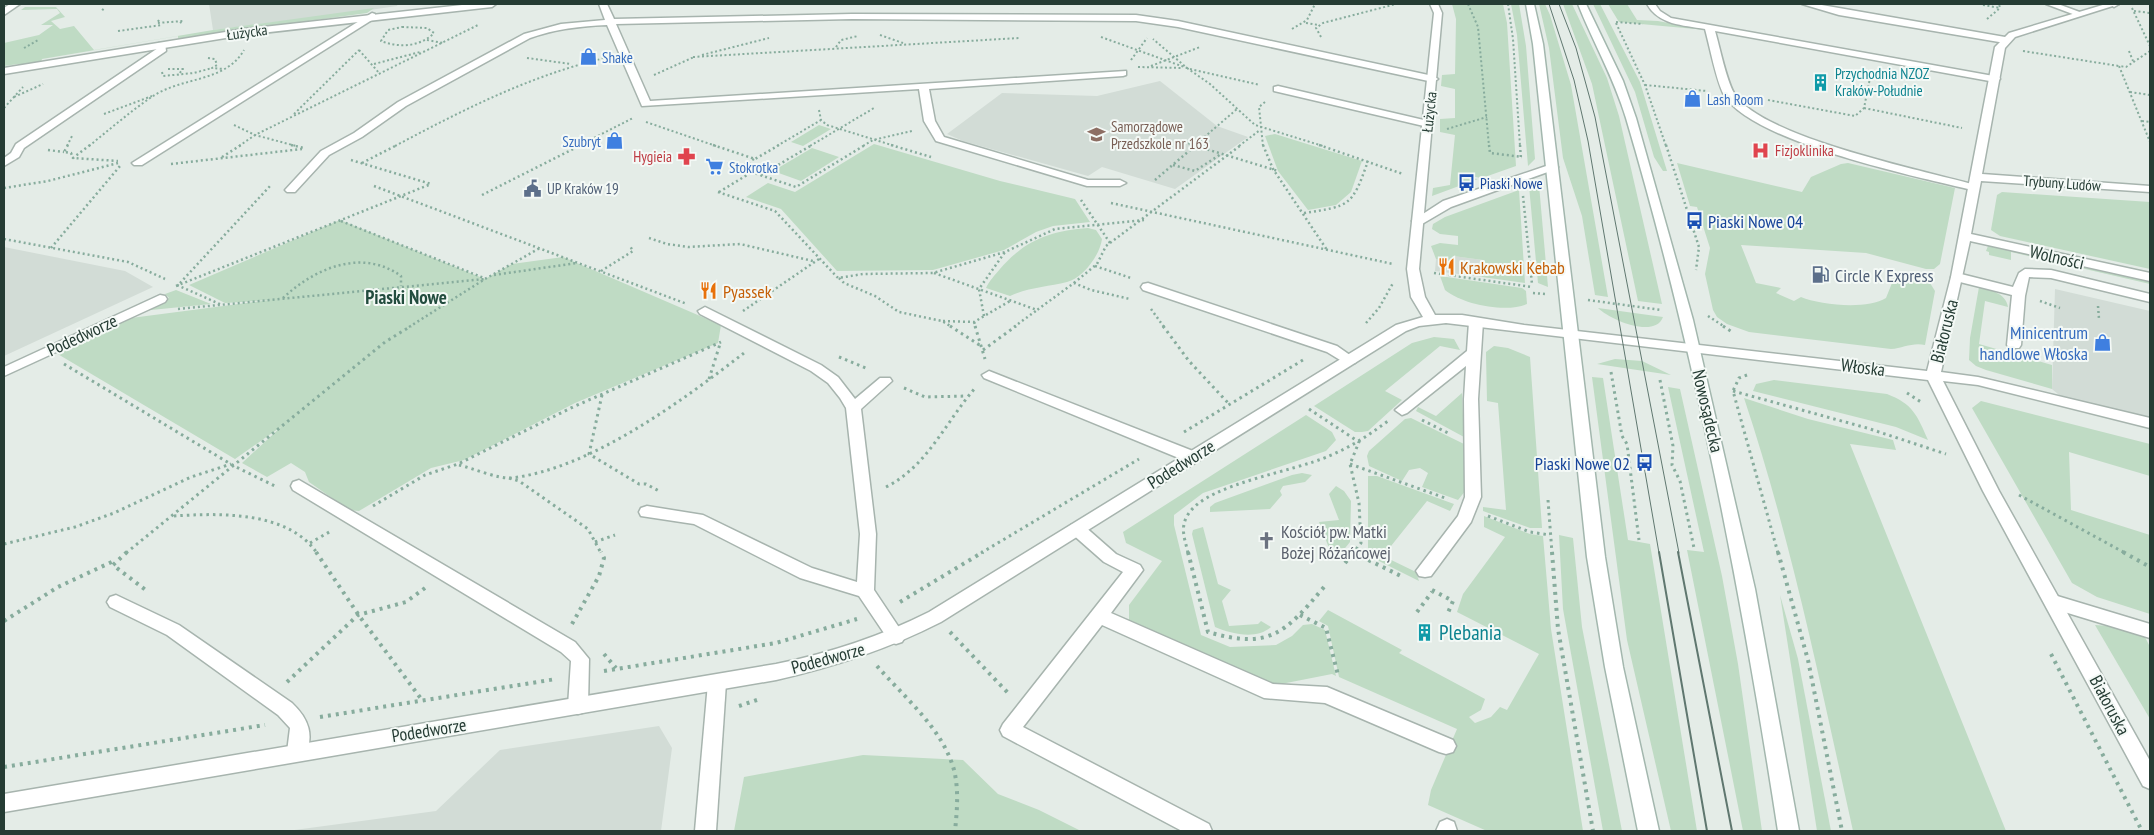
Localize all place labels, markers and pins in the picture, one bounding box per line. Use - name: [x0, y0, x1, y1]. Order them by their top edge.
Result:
- shop icon: Shake: [578, 47, 598, 67]
- place label: Shake: [602, 48, 633, 67]
- place label: Przychodnia NZOZ Kraków-Południe: [1835, 64, 1930, 100]
- building icon: Przychodnia NZOZ Kraków-Południe: [1811, 72, 1831, 92]
- shop icon: Lash Room: [1683, 89, 1703, 109]
- place label: Lash Room: [1707, 90, 1763, 109]
- place label: Samorządowe Przedszkole nr 163: [1111, 117, 1209, 153]
- school or university icon: Samorządowe Przedszkole nr 163: [1087, 125, 1107, 145]
- shop icon: Szubryt: [605, 131, 625, 151]
- place label: Szubryt: [562, 132, 601, 151]
- hospital icon: Fizjoklinika: [1751, 140, 1771, 160]
- place label: Fizjoklinika: [1775, 141, 1834, 160]
- pharmacy icon: Hygieia: [676, 146, 696, 166]
- place label: Hygieia: [633, 147, 672, 166]
- supermarket icon: Stokrotka: [705, 157, 725, 177]
- place label: Stokrotka: [729, 158, 778, 177]
- bus stop icon: Piaski Nowe: [1456, 173, 1476, 193]
- place label: Piaski Nowe: [1480, 174, 1543, 193]
- public building icon: UP Kraków 19: [523, 178, 543, 198]
- place label: UP Kraków 19: [547, 179, 619, 198]
- place label: Piaski Nowe 04: [1708, 210, 1803, 233]
- bus stop icon: Piaski Nowe 04: [1684, 211, 1704, 231]
- place label: Krakowski Kebab: [1460, 256, 1565, 279]
- restaurant icon: Krakowski Kebab: [1436, 257, 1456, 277]
- place label: Circle K Express: [1835, 264, 1934, 287]
- fuel station icon: Circle K Express: [1811, 265, 1831, 285]
- place label: Pyassek: [723, 280, 772, 303]
- restaurant icon: Pyassek: [699, 281, 719, 301]
- place label: Minicentrum handlowe Włoska: [1980, 321, 2088, 365]
- shop icon: Minicentrum handlowe Włoska: [2092, 332, 2112, 352]
- place label: Piaski Nowe 02: [1535, 452, 1630, 475]
- bus stop icon: Piaski Nowe 02: [1634, 453, 1654, 473]
- place label: Kościół pw. Matki Bożej Różańcowej: [1281, 520, 1391, 564]
- church icon: Kościół pw. Matki Bożej Różańcowej: [1257, 531, 1277, 551]
- place label: Plebania: [1439, 619, 1502, 646]
- building icon: Plebania: [1415, 622, 1435, 642]

